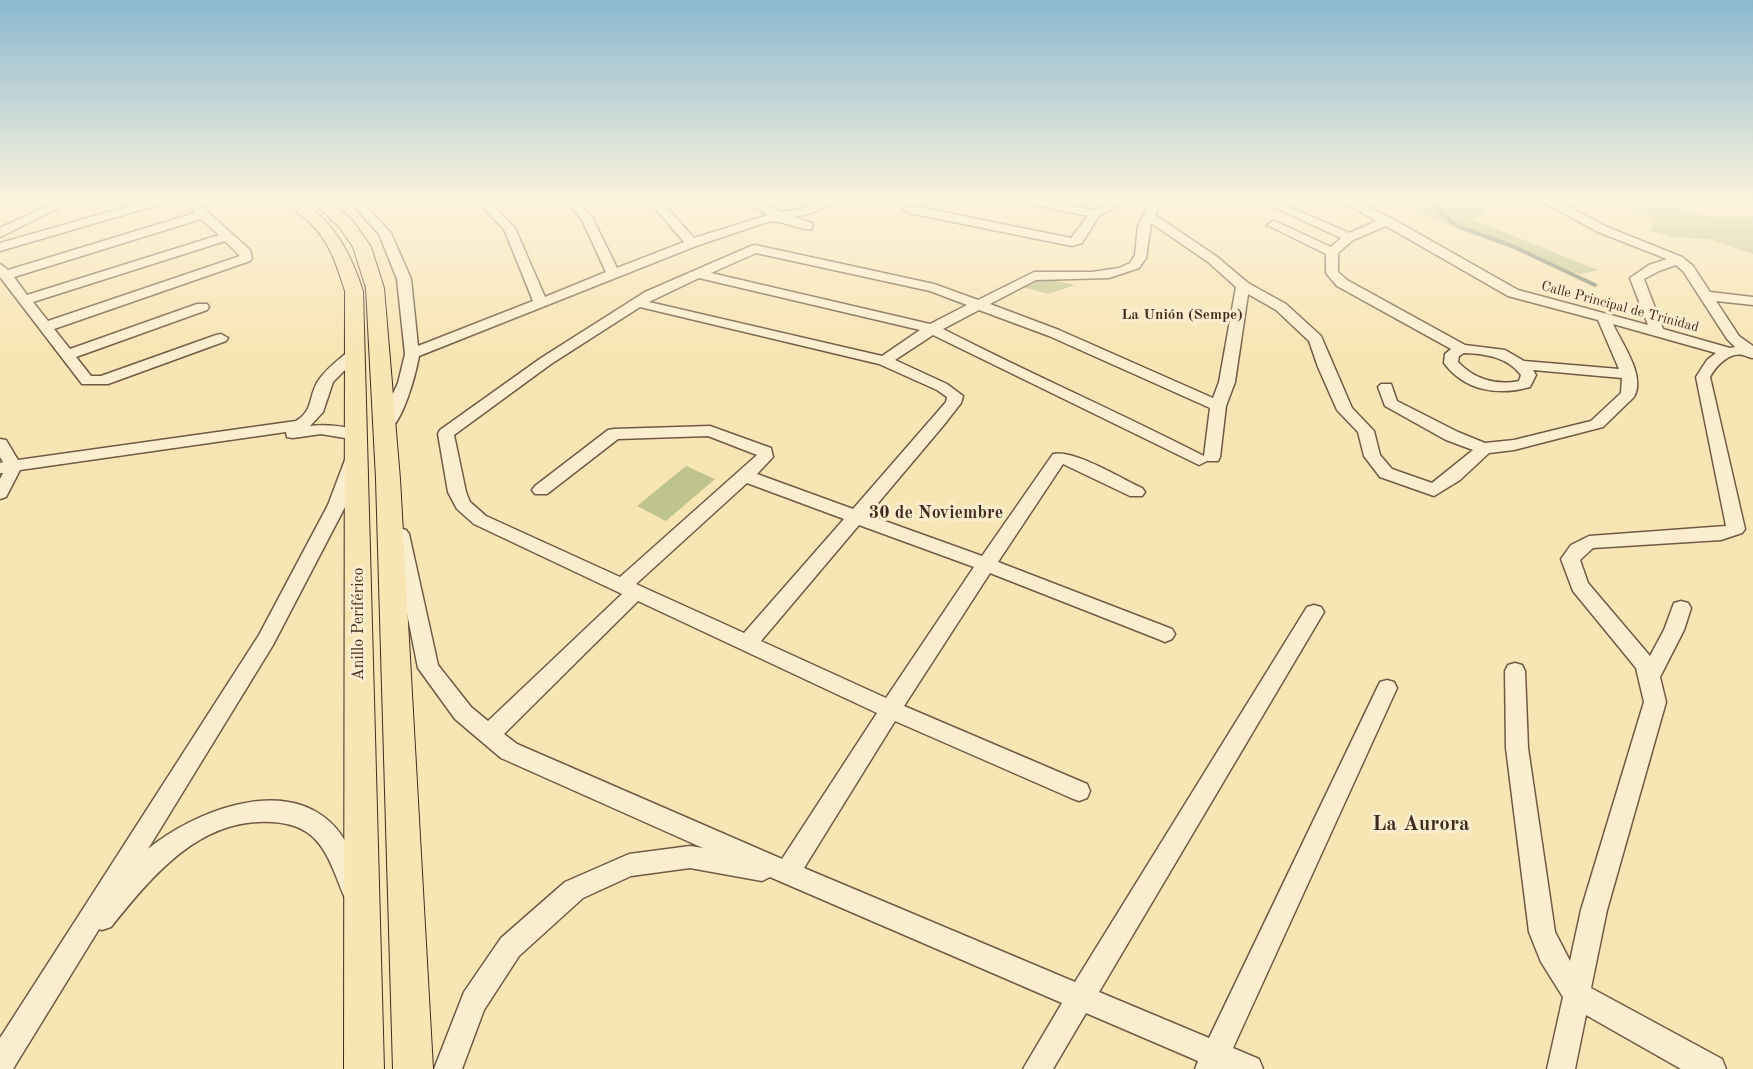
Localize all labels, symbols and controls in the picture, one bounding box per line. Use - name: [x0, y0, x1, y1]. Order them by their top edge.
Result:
- street label: Calle Principal de Trinidad: [1539, 278, 1701, 336]
- district label: La Unión (Sempe): [1121, 306, 1243, 324]
- district label: 30 de Noviembre: [869, 502, 1003, 524]
- street label: Anillo Periférico: [349, 568, 369, 680]
- district label: La Aurora: [1372, 811, 1470, 837]

